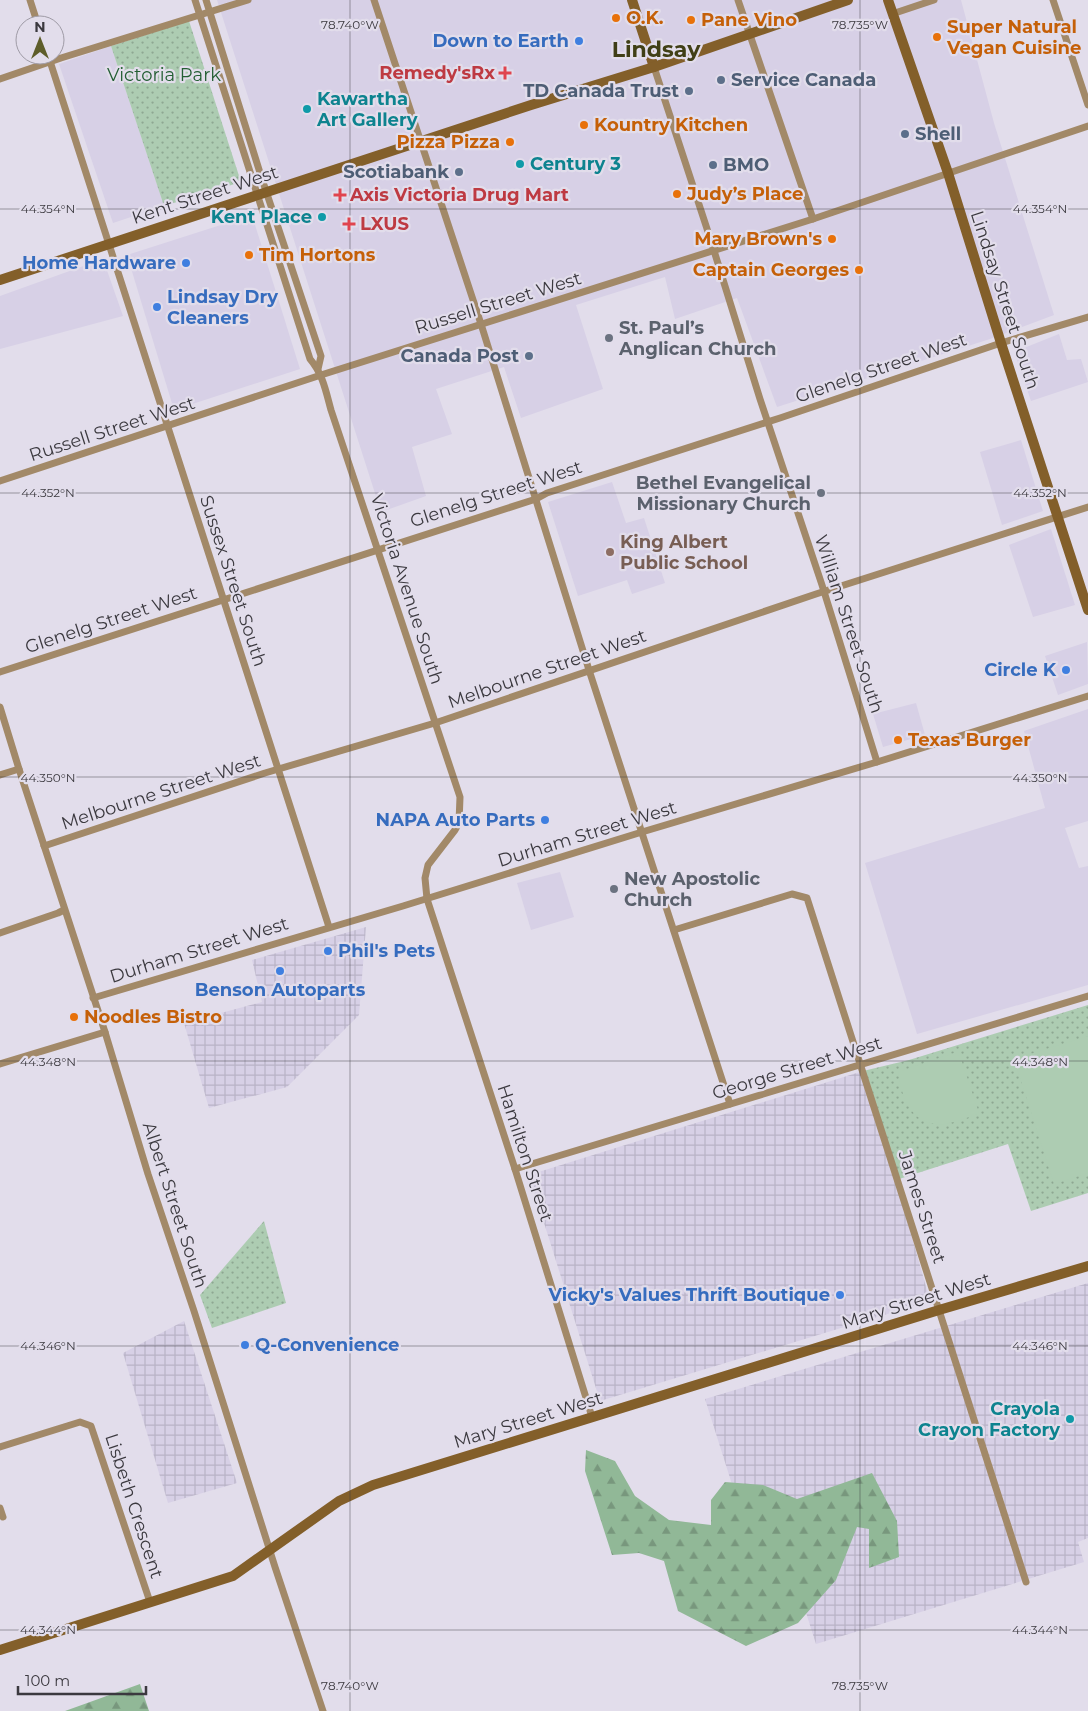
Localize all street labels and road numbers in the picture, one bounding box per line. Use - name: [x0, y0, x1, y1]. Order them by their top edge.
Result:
- street label: Kent Street West: [129, 161, 281, 229]
- street label: Lindsay Street South: [966, 208, 1044, 392]
- street label: Russell Street West: [412, 267, 584, 339]
- street label: Glenelg Street West: [792, 328, 970, 408]
- street label: Russell Street West: [26, 392, 198, 466]
- street label: Glenelg Street West: [407, 456, 585, 532]
- street label: Victoria Avenue South: [366, 491, 448, 687]
- street label: Sussex Street South: [195, 493, 271, 669]
- street label: William Street South: [810, 532, 888, 716]
- street label: Glenelg Street West: [22, 582, 200, 658]
- street label: Melbourne Street West: [445, 625, 649, 713]
- street label: Melbourne Street West: [58, 749, 264, 835]
- street label: Durham Street West: [495, 796, 679, 872]
- street label: Durham Street West: [107, 912, 291, 988]
- street label: George Street West: [710, 1032, 884, 1104]
- street label: Hamilton Street: [492, 1081, 558, 1225]
- street label: Albert Street South: [138, 1119, 212, 1291]
- street label: James Street: [893, 1147, 951, 1266]
- street label: Mary Street West: [839, 1268, 993, 1334]
- street label: Mary Street West: [451, 1387, 605, 1453]
- street label: Lisbeth Crescent: [100, 1431, 168, 1581]

